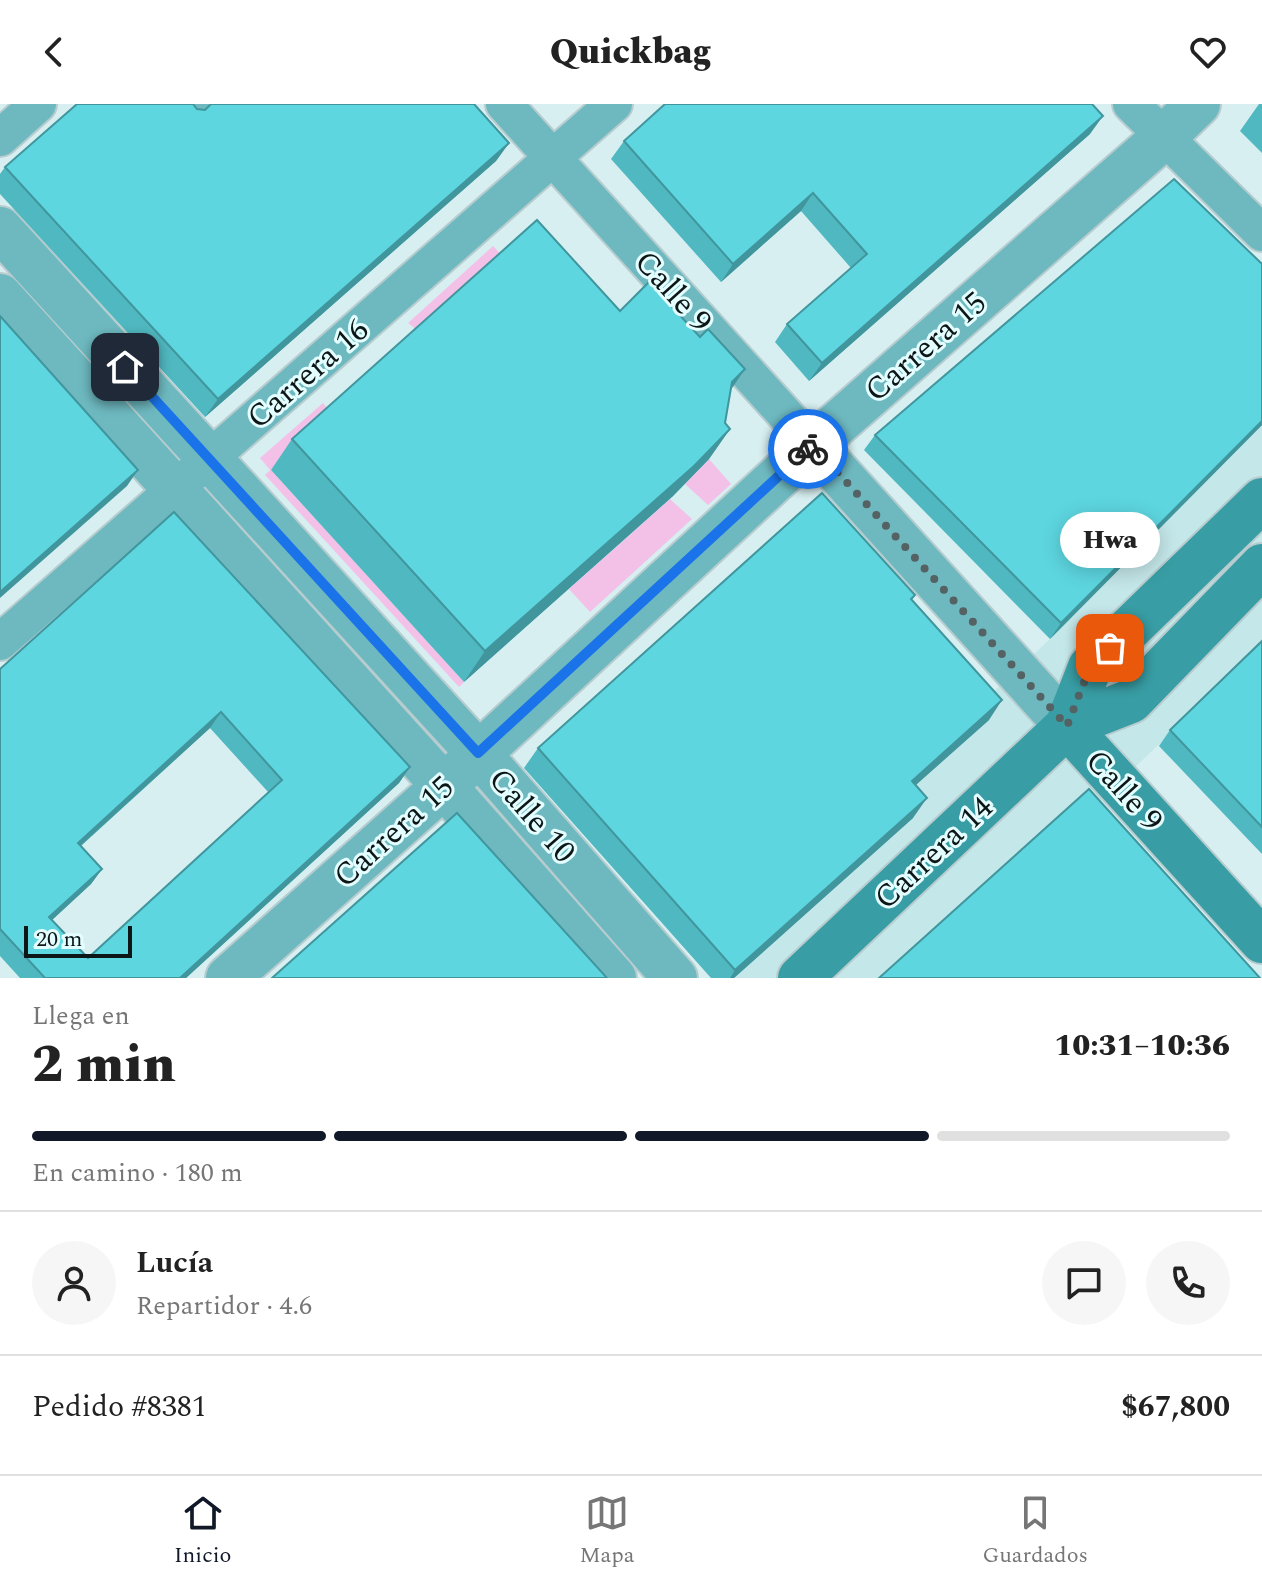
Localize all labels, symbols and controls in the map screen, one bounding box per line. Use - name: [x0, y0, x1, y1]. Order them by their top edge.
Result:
- text: Quickbag: [550, 25, 712, 80]
- icon: back: [32, 30, 76, 74]
- icon: heart: [1186, 30, 1230, 74]
- street label: Calle 9: [622, 240, 724, 344]
- street label: Carrera 15: [854, 280, 998, 414]
- street label: Carrera 16: [236, 307, 380, 441]
- pin: [91, 333, 159, 401]
- icon: home: [103, 345, 147, 389]
- courier: [768, 409, 848, 489]
- icon: bike: [786, 427, 830, 471]
- callout: Hwa: [1060, 512, 1160, 568]
- text: Hwa: [1083, 520, 1137, 560]
- pin: [1076, 614, 1144, 682]
- icon: bag: [1088, 626, 1132, 670]
- street label: Calle 9: [1073, 739, 1175, 843]
- street label: Calle 10: [476, 757, 587, 875]
- street label: Carrera 15: [322, 764, 466, 900]
- street label: Carrera 14: [863, 785, 1005, 922]
- scale bar: [24, 922, 132, 958]
- text: 20 m: [36, 923, 82, 956]
- text: Llega en: [32, 996, 130, 1036]
- text: 10:31–10:36: [1054, 1023, 1230, 1069]
- text: 2 min: [32, 1026, 176, 1105]
- text: En camino · 180 m: [32, 1153, 243, 1193]
- text: Lucía: [136, 1240, 213, 1286]
- button: person: [32, 1241, 116, 1325]
- button: chat: [1042, 1241, 1126, 1325]
- button: phone: [1146, 1241, 1230, 1325]
- text: Repartidor · 4.6: [136, 1286, 312, 1326]
- text: Pedido #8381: [32, 1384, 207, 1430]
- text: $67,800: [1121, 1384, 1230, 1430]
- tab: Inicio: [174, 1491, 231, 1572]
- tab: Mapa: [579, 1491, 635, 1572]
- tab: Guardados: [983, 1491, 1088, 1572]

